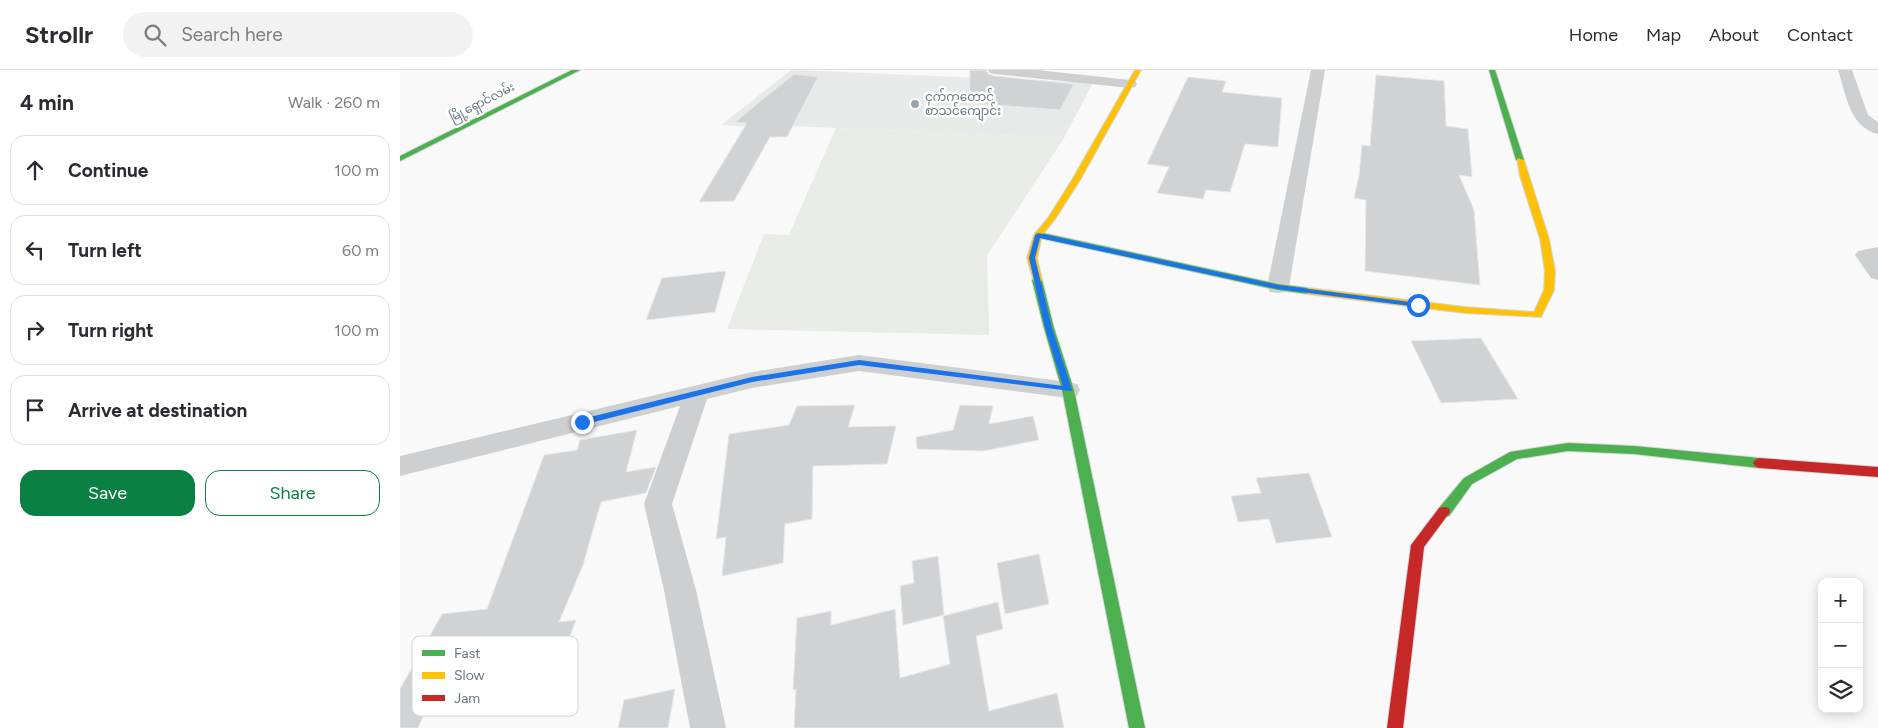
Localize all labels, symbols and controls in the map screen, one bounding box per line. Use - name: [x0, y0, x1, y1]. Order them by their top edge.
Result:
- search box: [123, 12, 473, 57]
- text: Strollr: [25, 20, 93, 49]
- icon: search: [141, 21, 169, 49]
- text: Search here: [181, 23, 283, 46]
- text: Home: [1569, 24, 1618, 46]
- text: Map: [1646, 24, 1681, 46]
- text: About: [1709, 24, 1759, 46]
- text: Contact: [1787, 24, 1853, 46]
- street label: မြို့ရှောင်လမ်း: [446, 78, 518, 127]
- place label: ငှက်ကတောင် စာသင်ကျောင်း: [925, 88, 1001, 121]
- text: 4 min: [20, 90, 74, 115]
- text: Walk · 260 m: [288, 93, 380, 112]
- marker: ငှက်ကတောင် စာသင်ကျောင်း: [909, 98, 921, 110]
- icon: ahead: [21, 156, 49, 184]
- text: Continue: [68, 159, 148, 182]
- text: 100 m: [334, 161, 379, 180]
- icon: left: [21, 236, 49, 264]
- text: Turn left: [68, 239, 142, 262]
- text: 60 m: [342, 241, 379, 260]
- route start: [1407, 294, 1430, 317]
- icon: right: [21, 316, 49, 344]
- text: Turn right: [68, 319, 154, 342]
- text: 100 m: [334, 321, 379, 340]
- icon: arrive: [21, 396, 49, 424]
- text: Arrive at destination: [68, 399, 247, 422]
- route end: [571, 411, 594, 434]
- button: Save: [20, 470, 195, 516]
- button: Share: [205, 470, 380, 516]
- map controls: [1818, 578, 1863, 713]
- button: +: [1818, 578, 1863, 623]
- button: −: [1818, 623, 1863, 668]
- legend: [412, 636, 578, 716]
- text: Fast: [454, 645, 480, 662]
- text: Slow: [454, 667, 485, 684]
- button: layers: [1818, 668, 1863, 713]
- text: Jam: [454, 690, 480, 707]

